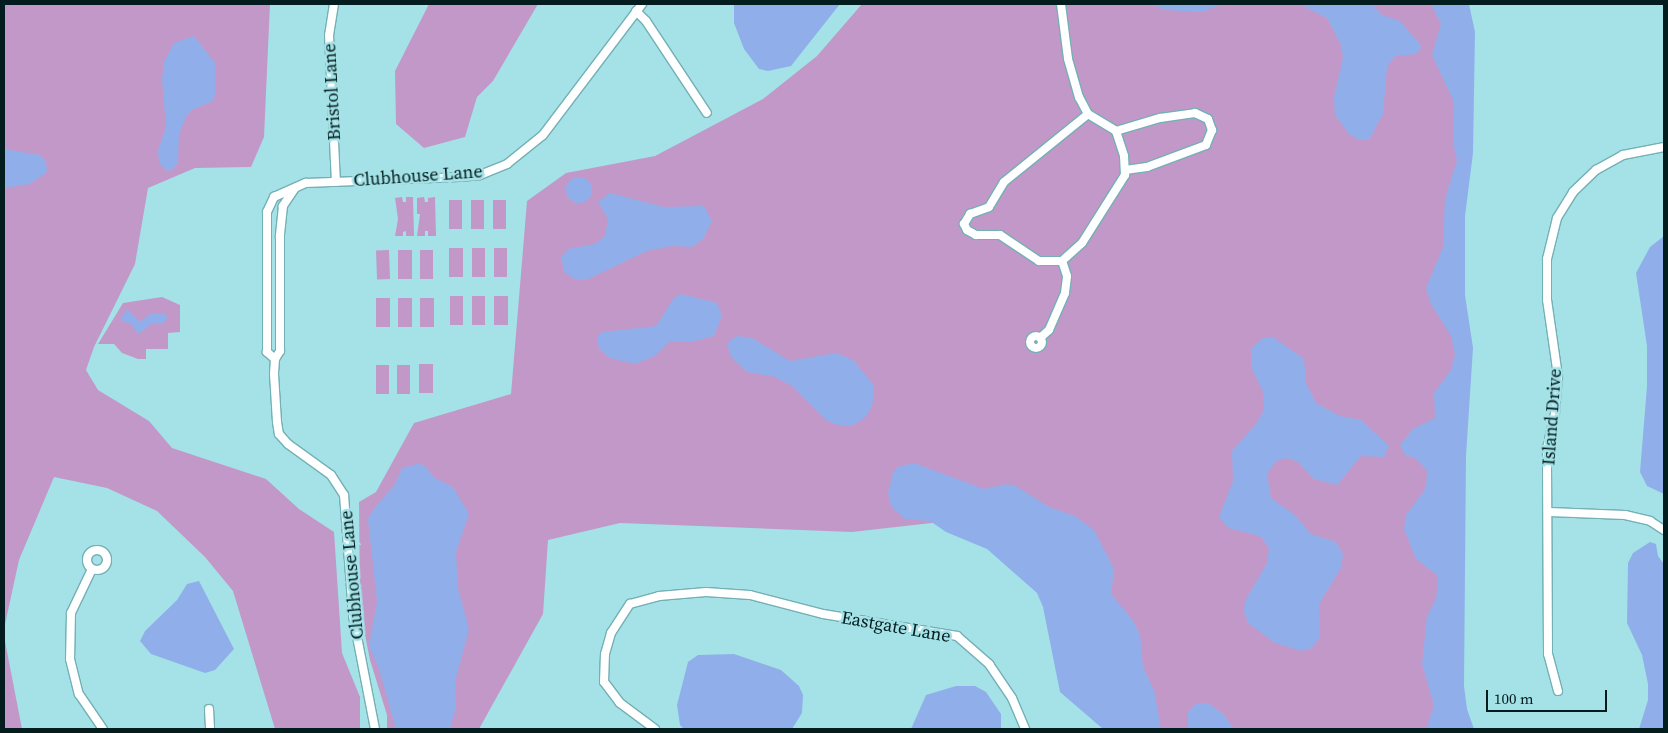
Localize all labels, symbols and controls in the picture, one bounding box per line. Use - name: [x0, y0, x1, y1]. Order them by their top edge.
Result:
- street label: Bristol Lane: [319, 43, 345, 141]
- street label: Clubhouse Lane: [353, 161, 483, 191]
- street label: Island Drive: [1538, 368, 1566, 466]
- street label: Clubhouse Lane: [336, 510, 368, 640]
- street label: Eastgate Lane: [840, 607, 952, 647]
- scale bar: [1488, 680, 1609, 712]
- text: 100 m: [1494, 688, 1534, 709]

